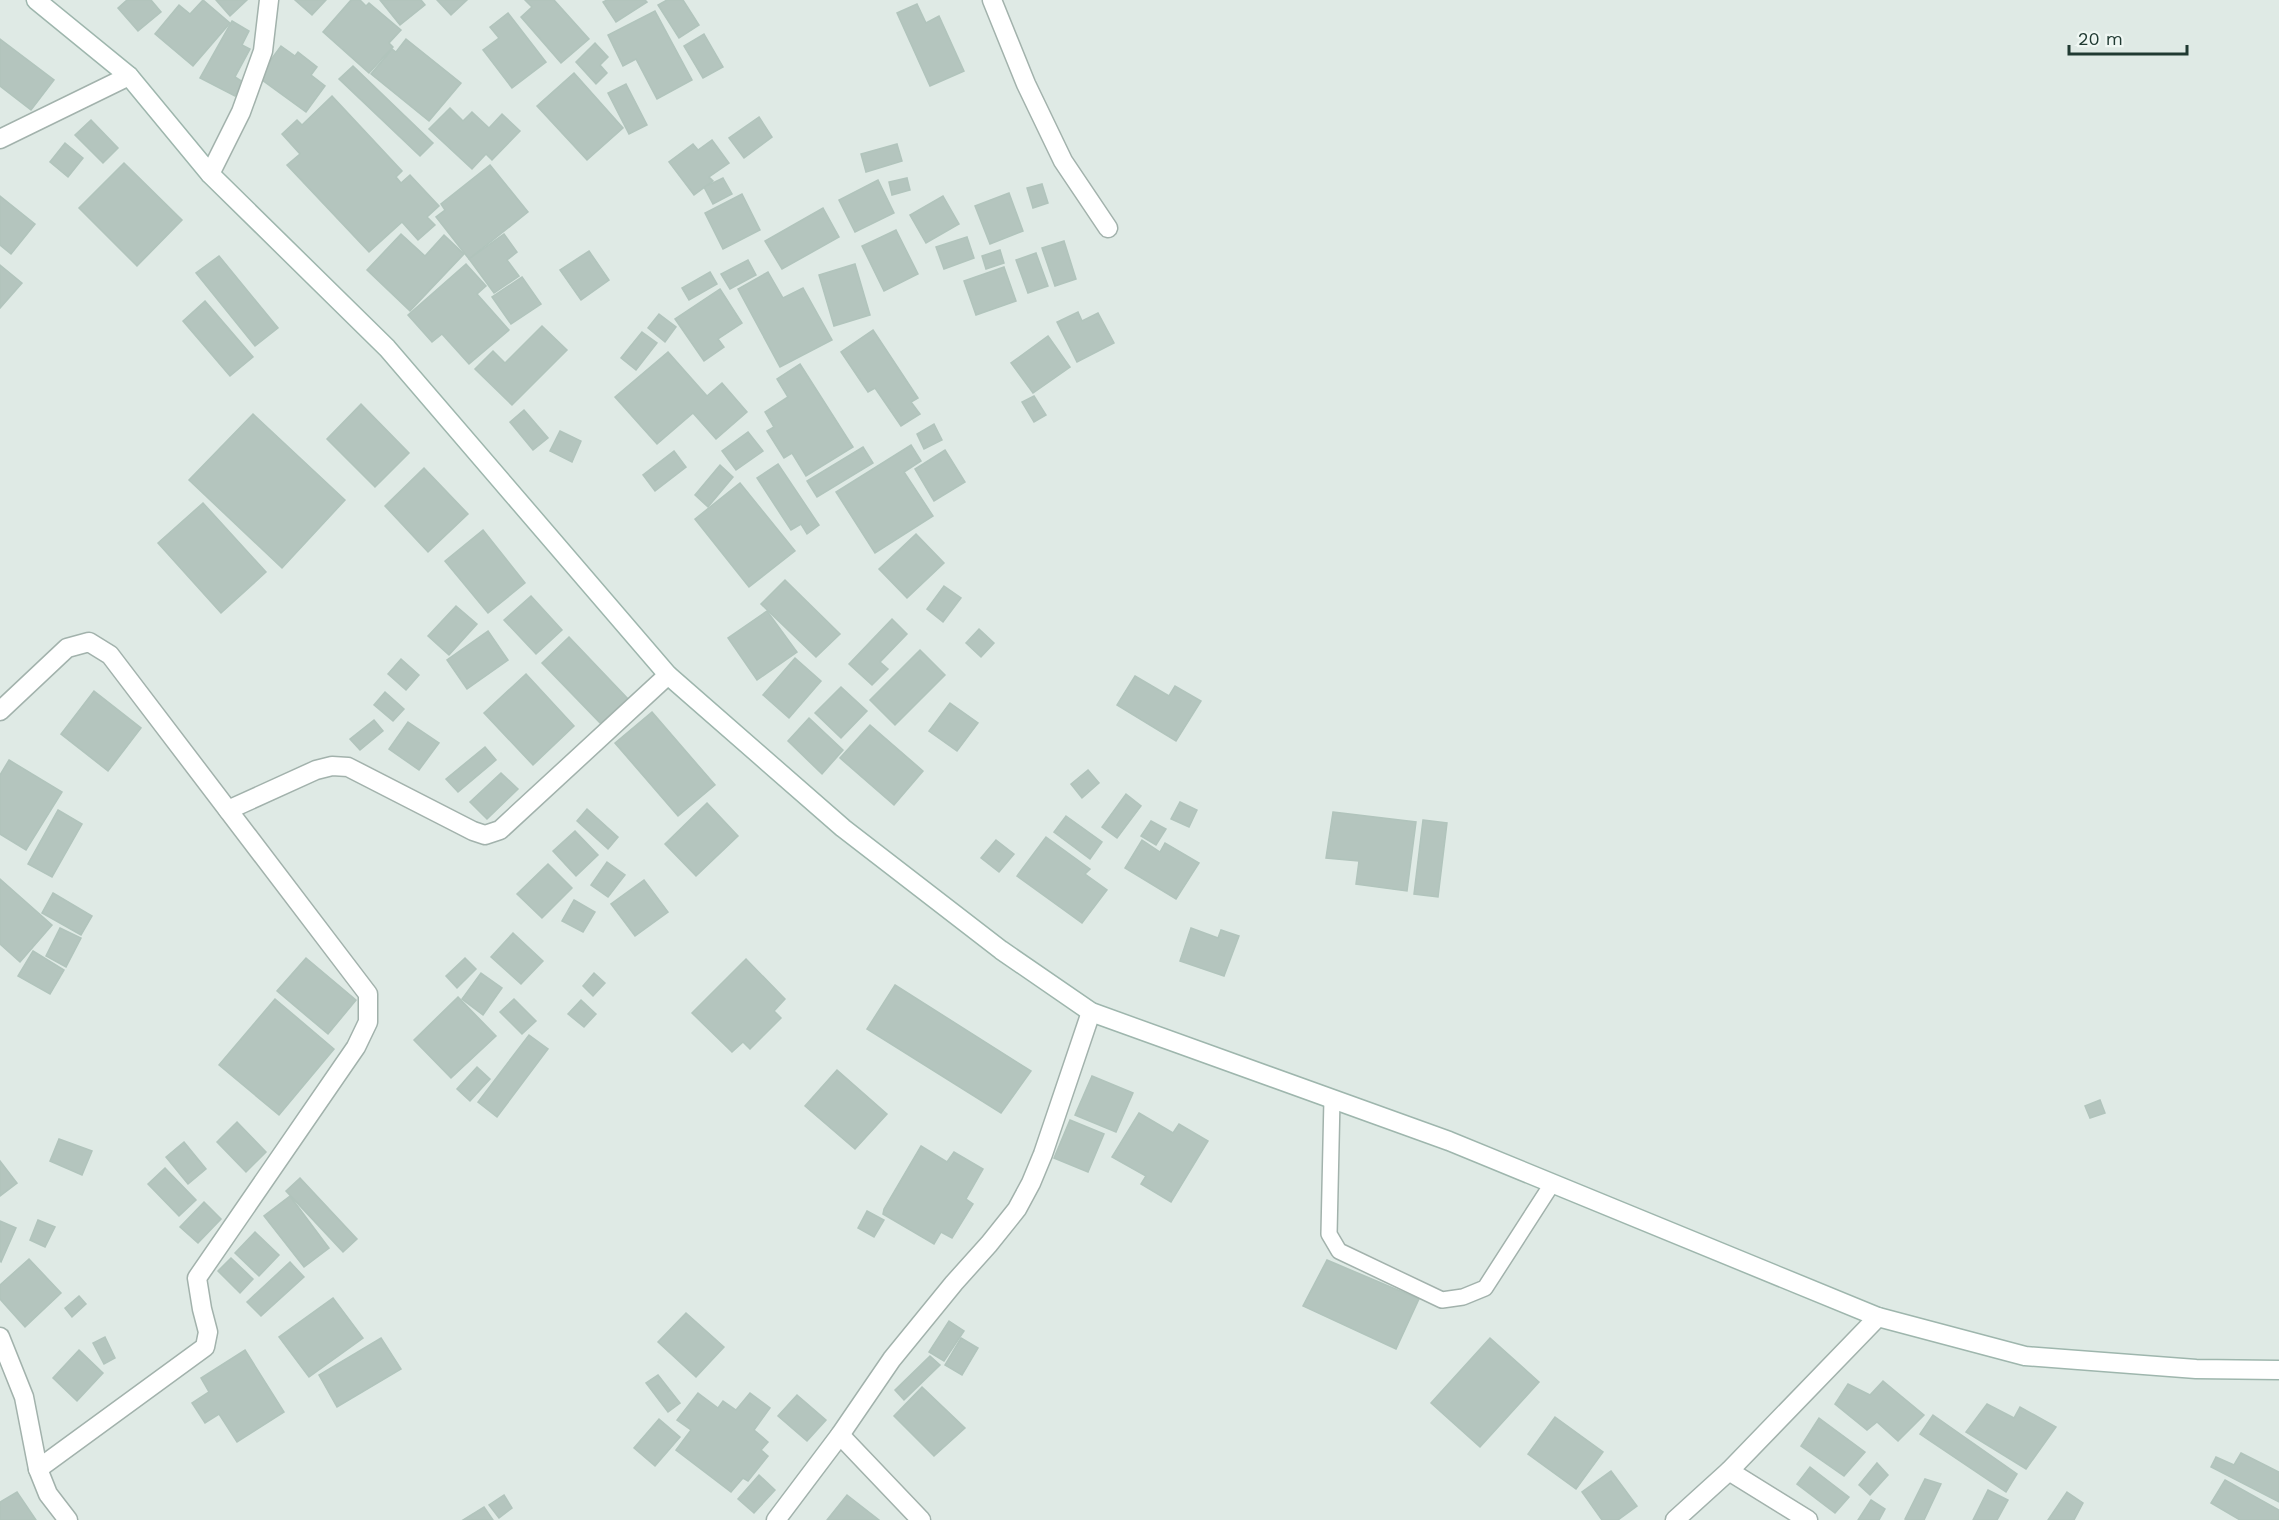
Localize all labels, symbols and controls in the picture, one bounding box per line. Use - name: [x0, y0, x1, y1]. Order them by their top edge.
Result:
- scale bar: [2069, 18, 2188, 56]
- text: 20 m: [2078, 28, 2123, 49]

